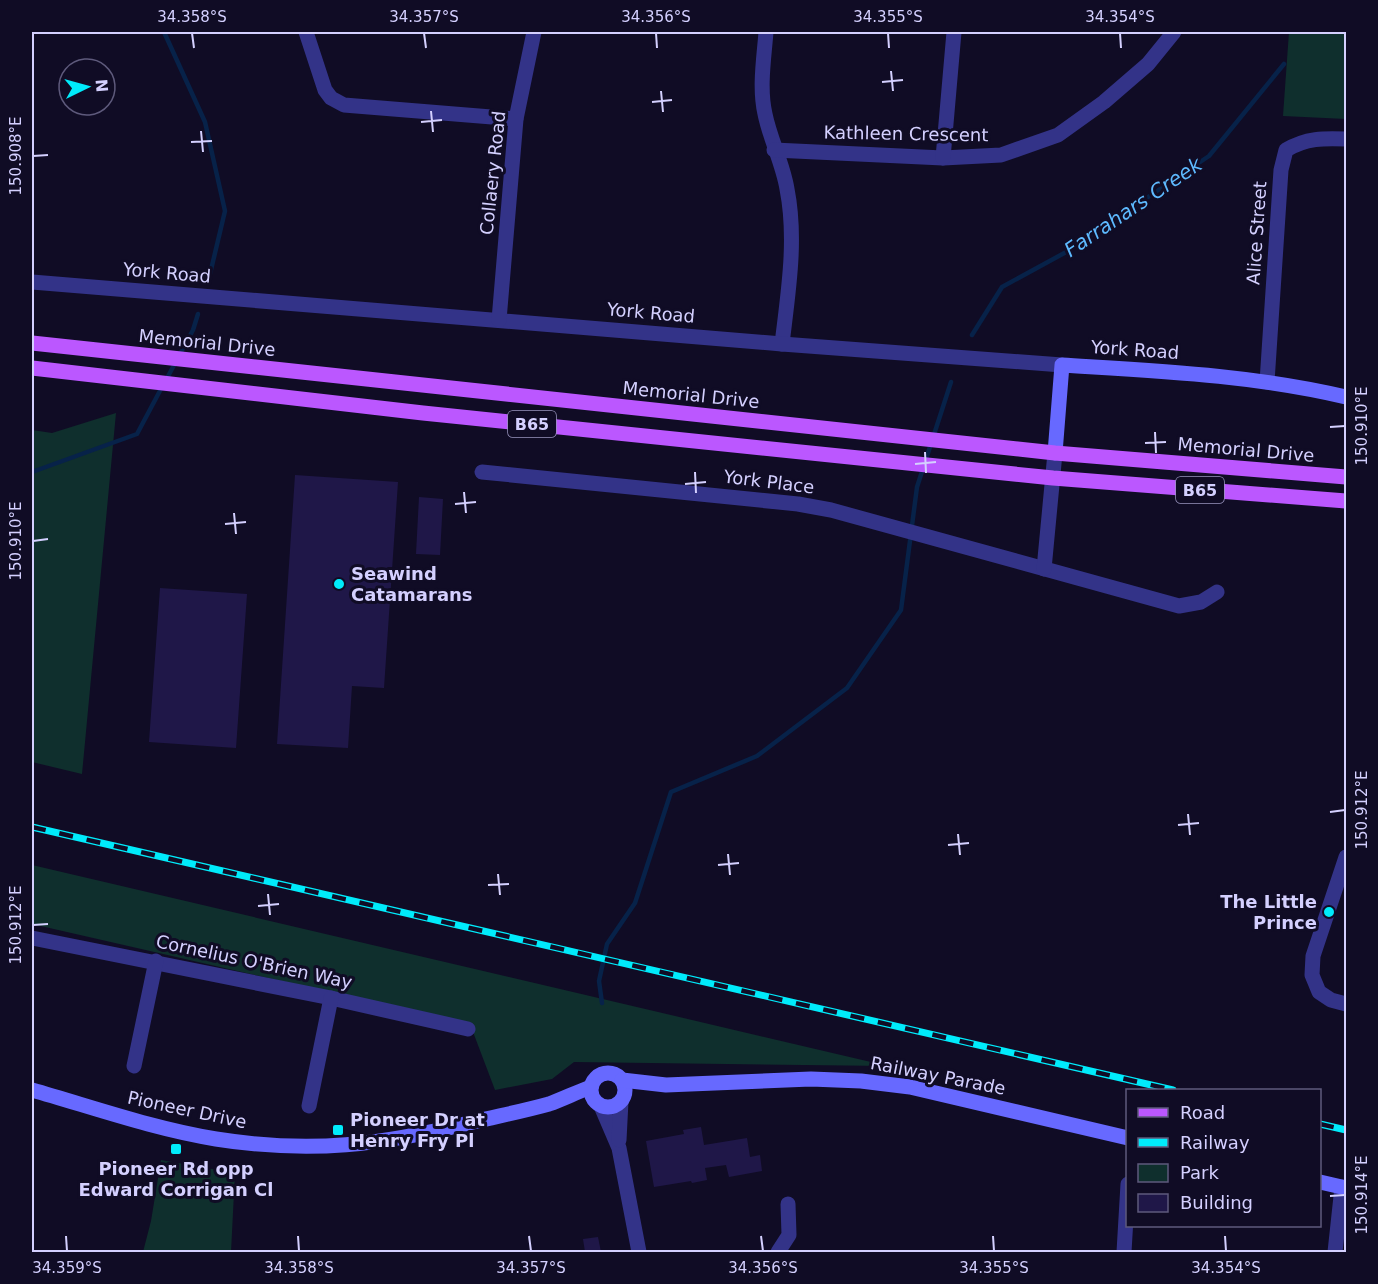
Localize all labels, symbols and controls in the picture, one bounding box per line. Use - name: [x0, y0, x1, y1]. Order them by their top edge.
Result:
- text: 34.358°S: [157, 8, 227, 26]
- text: 34.357°S: [389, 8, 459, 26]
- text: 34.356°S: [621, 8, 691, 26]
- text: 34.355°S: [853, 8, 923, 26]
- text: 34.354°S: [1085, 8, 1155, 26]
- north arrow: [57, 57, 117, 117]
- text: N: [91, 78, 111, 93]
- street label: Collaery Road: [476, 110, 509, 236]
- text: 150.908°E: [7, 116, 25, 196]
- street label: Kathleen Crescent: [823, 122, 989, 145]
- water label: Farrahars Creek: [1060, 151, 1208, 262]
- street label: Alice Street: [1242, 181, 1271, 285]
- street label: York Road: [121, 258, 212, 287]
- street label: York Road: [605, 298, 696, 327]
- street label: Memorial Drive: [138, 325, 276, 360]
- street label: York Road: [1089, 336, 1180, 363]
- street label: Memorial Drive: [622, 377, 760, 412]
- text: 150.910°E: [1353, 386, 1371, 466]
- road number: B65: [508, 411, 556, 437]
- street label: Memorial Drive: [1177, 433, 1315, 466]
- street label: York Place: [722, 465, 816, 497]
- road number: B65: [1176, 477, 1224, 503]
- text: 150.910°E: [7, 501, 25, 581]
- place label: Seawind Catamarans: [351, 563, 473, 605]
- marker: Seawind Catamarans: [332, 577, 346, 591]
- text: 150.912°E: [1353, 770, 1371, 850]
- text: 150.912°E: [7, 885, 25, 965]
- place label: The Little Prince: [1220, 891, 1317, 933]
- marker: The Little Prince: [1322, 905, 1336, 919]
- street label: Cornelius O'Brien Way: [154, 930, 354, 993]
- street label: Railway Parade: [869, 1052, 1007, 1099]
- street label: Pioneer Drive: [126, 1087, 249, 1132]
- legend: [1126, 1089, 1321, 1227]
- text: Road: [1180, 1102, 1225, 1123]
- place label: Pioneer Dr at Henry Fry Pl: [350, 1109, 485, 1151]
- marker: Pioneer Dr at Henry Fry Pl: [331, 1123, 345, 1137]
- text: Railway: [1180, 1132, 1250, 1153]
- marker: Pioneer Rd opp Edward Corrigan Cl: [169, 1142, 183, 1156]
- text: 150.914°E: [1353, 1155, 1371, 1235]
- place label: Pioneer Rd opp Edward Corrigan Cl: [79, 1158, 273, 1200]
- text: Park: [1180, 1162, 1219, 1183]
- text: Building: [1180, 1192, 1253, 1213]
- text: 34.359°S: [32, 1259, 102, 1277]
- text: 34.358°S: [264, 1259, 334, 1277]
- text: 34.357°S: [496, 1259, 566, 1277]
- text: 34.356°S: [728, 1259, 798, 1277]
- text: 34.355°S: [959, 1259, 1029, 1277]
- text: 34.354°S: [1191, 1259, 1261, 1277]

